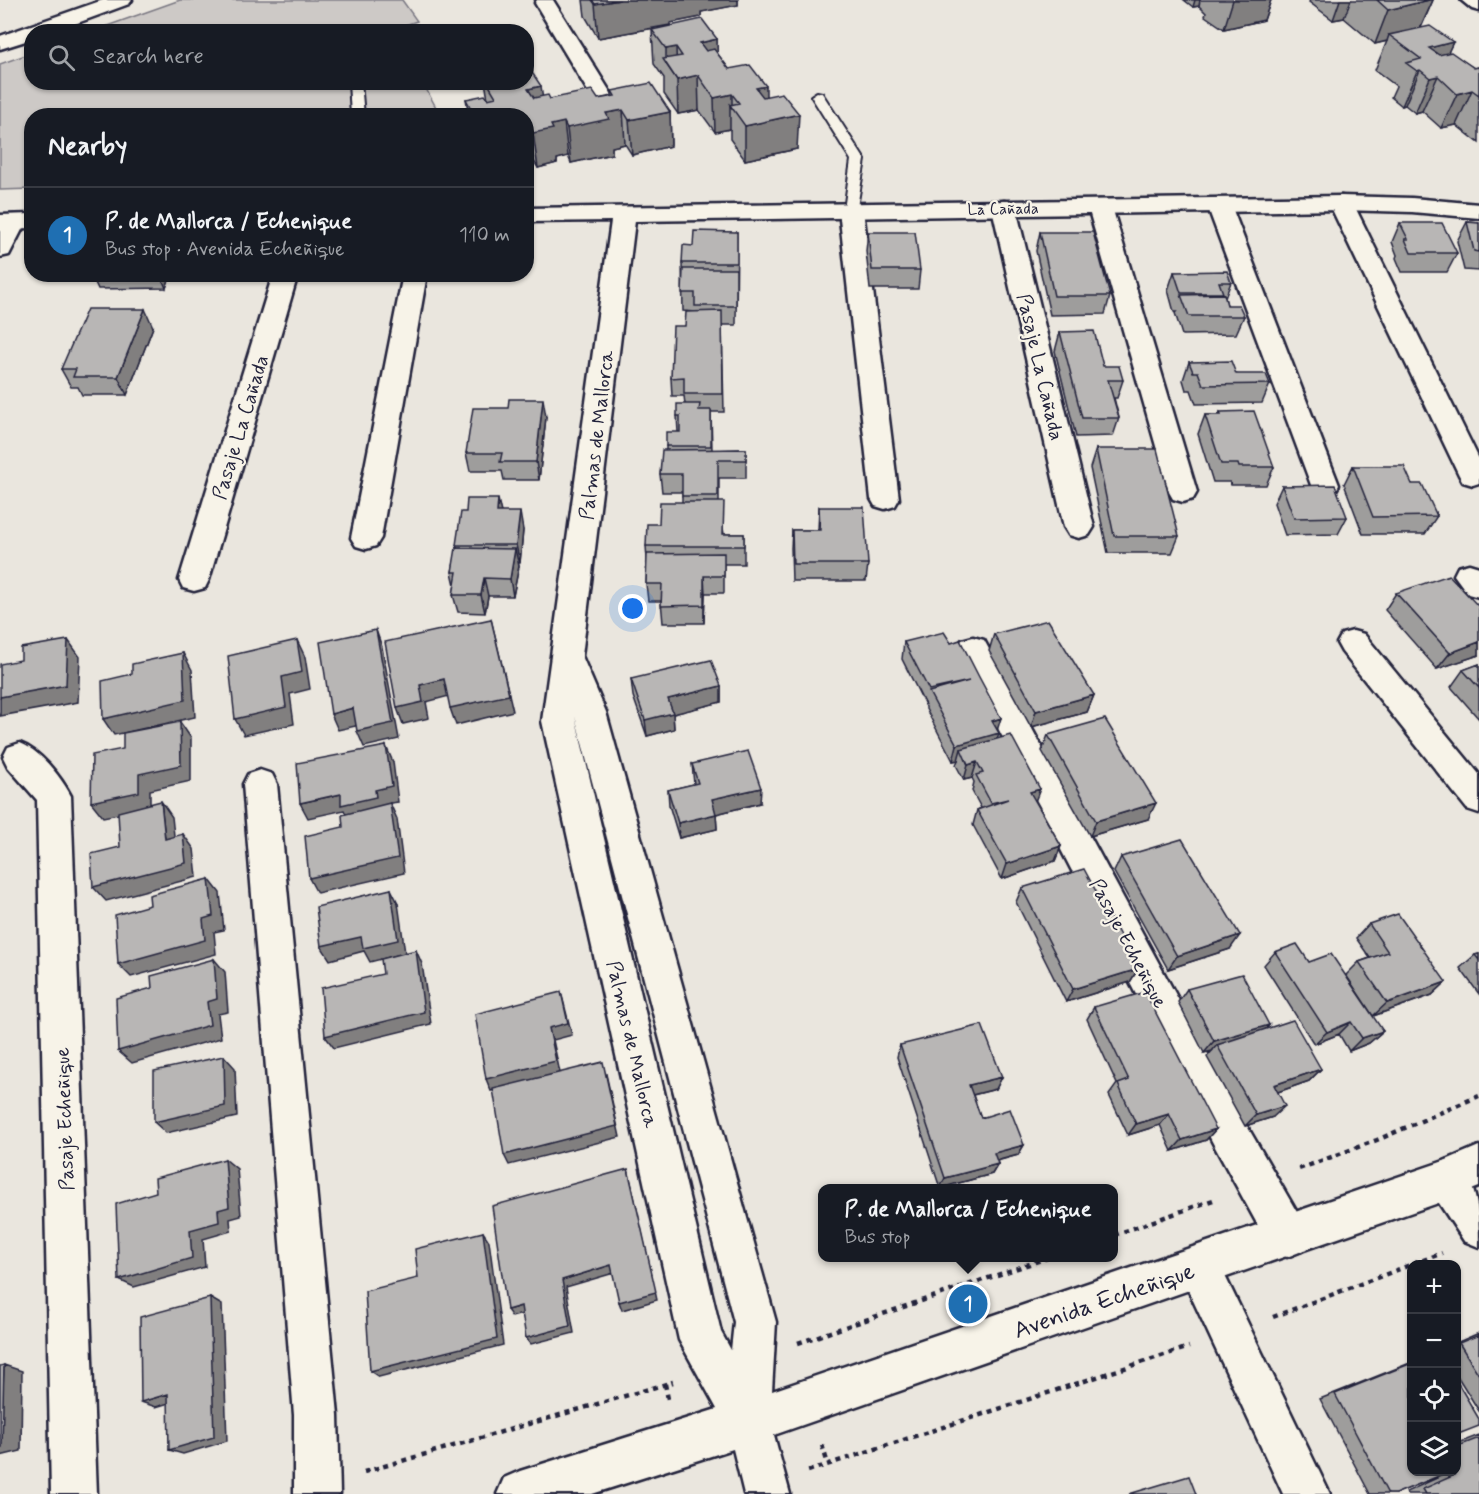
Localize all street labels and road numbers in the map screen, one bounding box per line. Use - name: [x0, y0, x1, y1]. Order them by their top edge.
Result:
- street label: La Cañada: [967, 198, 1039, 221]
- street label: Pasaje La Cañada: [1010, 291, 1070, 443]
- street label: Palmas de Mallorca: [574, 348, 621, 521]
- street label: Pasaje La Cañada: [207, 352, 276, 503]
- street label: Pasaje Echeñique: [1082, 874, 1173, 1013]
- street label: Palmas de Mallorca: [599, 958, 664, 1131]
- street label: Pasaje Echeñique: [50, 1047, 81, 1191]
- street label: Avenida Echeñique: [1010, 1256, 1199, 1347]

